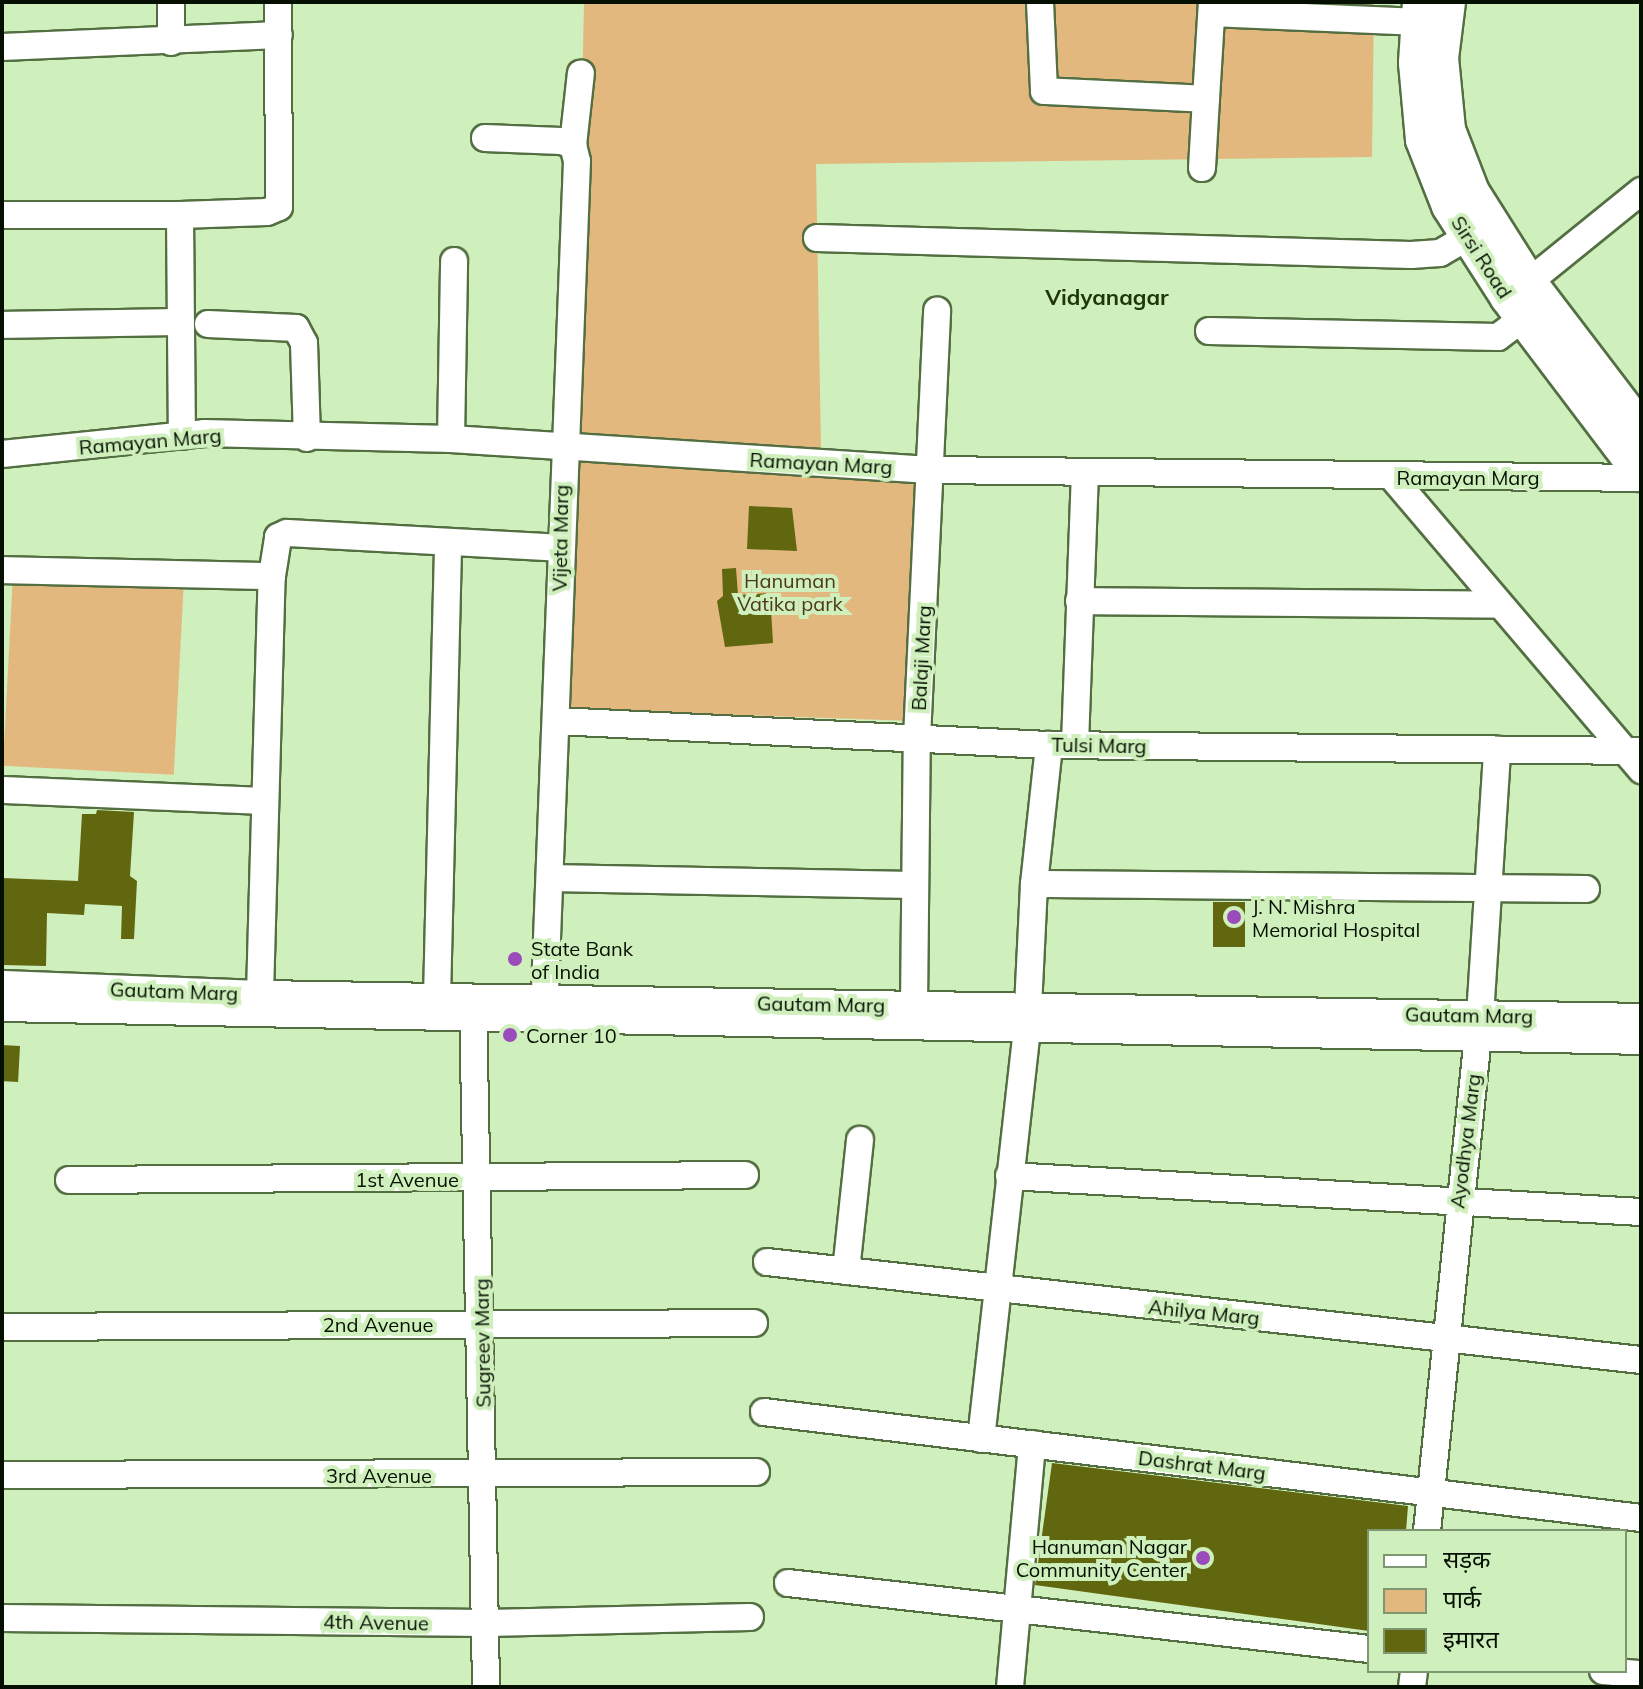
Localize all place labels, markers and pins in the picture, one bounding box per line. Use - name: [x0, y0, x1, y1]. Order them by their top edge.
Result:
- place label: J. N. Mishra Memorial Hospital: [1252, 894, 1420, 941]
- marker: J. N. Mishra Memorial Hospital: [1223, 906, 1245, 928]
- place label: State Bank of India: [531, 936, 633, 983]
- marker: State Bank of India: [506, 950, 524, 968]
- place label: Corner 10: [526, 1023, 617, 1047]
- marker: Corner 10: [501, 1026, 519, 1044]
- place label: Hanuman Nagar Community Center: [1016, 1534, 1187, 1581]
- marker: Hanuman Nagar Community Center: [1194, 1549, 1212, 1567]

